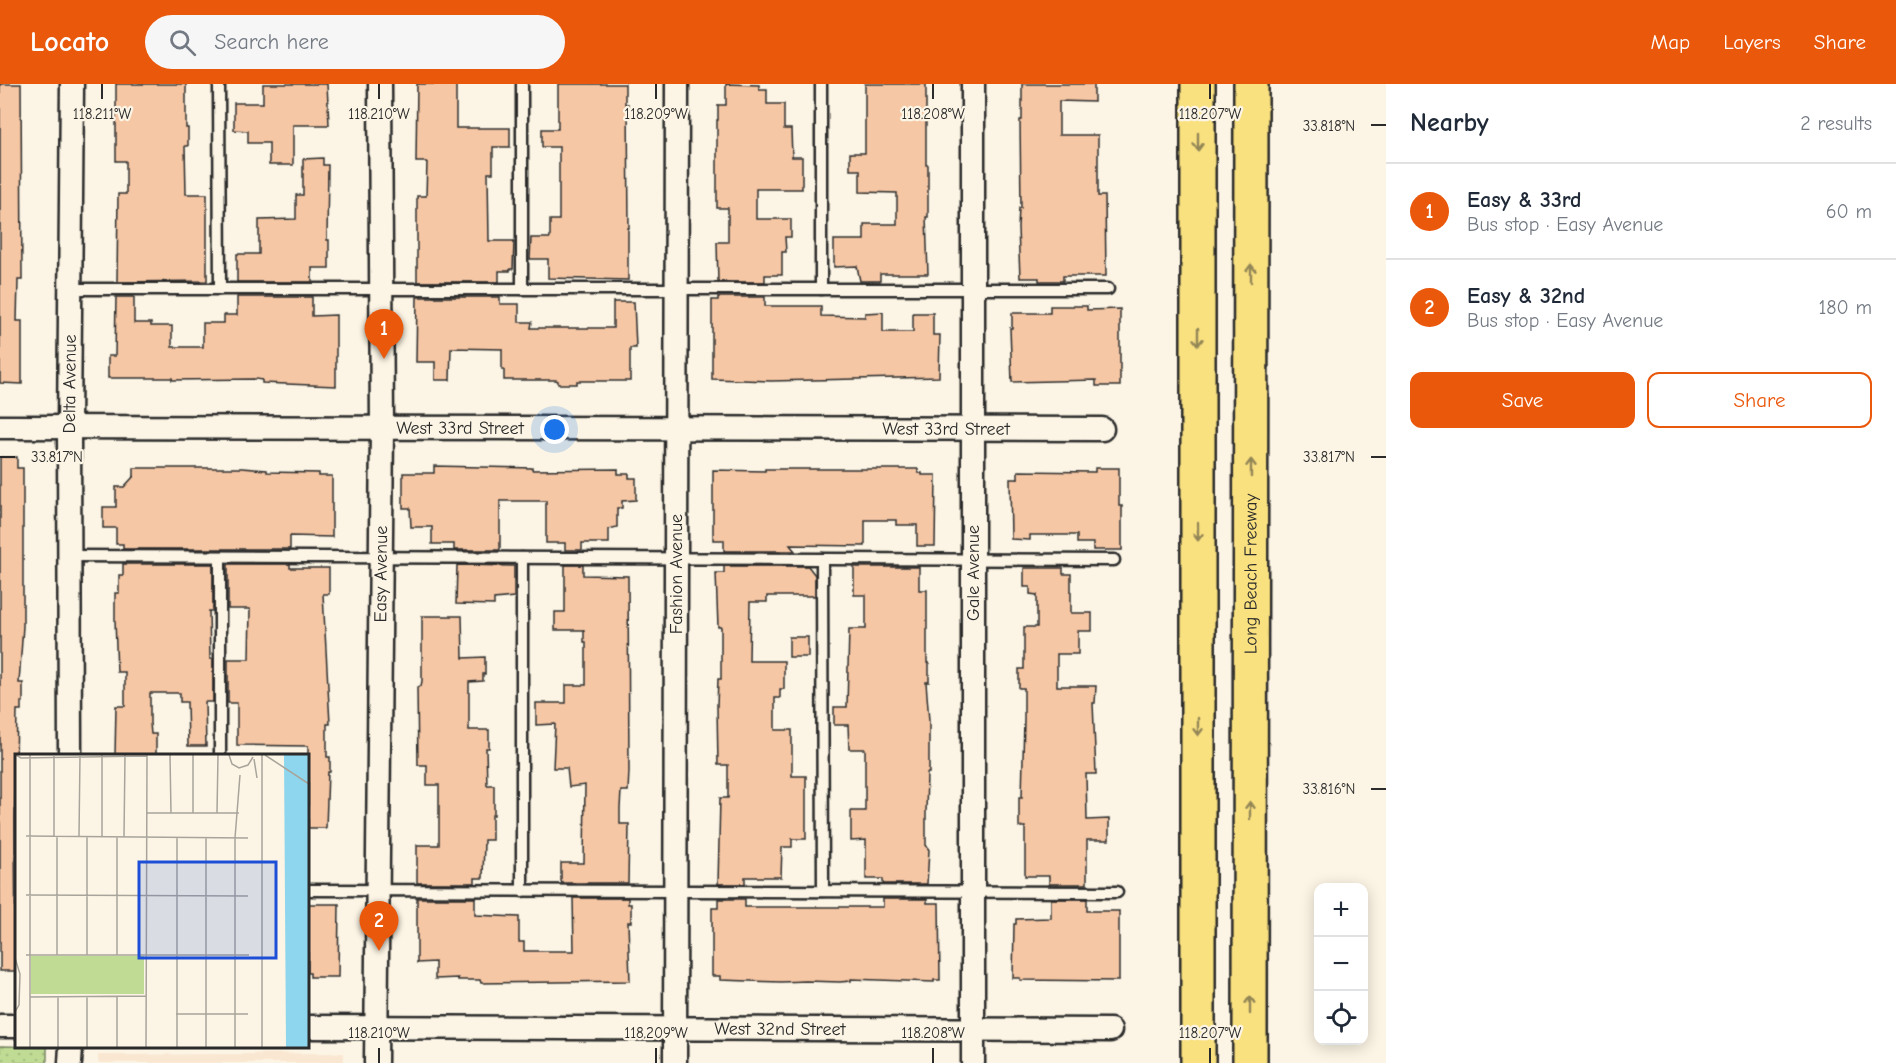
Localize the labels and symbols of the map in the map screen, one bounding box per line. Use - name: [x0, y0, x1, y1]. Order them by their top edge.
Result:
- text: 118.211°W: [73, 105, 131, 123]
- text: 118.210°W: [348, 105, 410, 123]
- text: 118.209°W: [624, 105, 688, 123]
- text: 118.208°W: [901, 105, 965, 123]
- text: 118.207°W: [1179, 105, 1241, 123]
- text: 33.818°N: [1303, 117, 1355, 135]
- one-way arrow: [1192, 132, 1204, 152]
- one-way arrow: [1245, 263, 1257, 283]
- pin: 1: [364, 310, 404, 359]
- one-way arrow: [1192, 327, 1204, 347]
- street label: Delta Avenue: [58, 334, 80, 434]
- your location: [540, 415, 569, 444]
- street label: West 33rd Street: [396, 417, 525, 438]
- street label: West 33rd Street: [882, 418, 1011, 439]
- text: 33.817°N: [31, 448, 83, 466]
- text: 33.817°N: [1303, 448, 1355, 466]
- one-way arrow: [1245, 458, 1257, 478]
- street label: Long Beach Freeway: [1240, 493, 1261, 654]
- street label: Fashion Avenue: [665, 514, 687, 634]
- one-way arrow: [1192, 522, 1204, 542]
- street label: Gale Avenue: [963, 525, 984, 621]
- street label: Easy Avenue: [370, 526, 392, 622]
- one-way arrow: [1192, 717, 1204, 737]
- inset map: [15, 754, 309, 1048]
- text: 33.816°N: [1303, 780, 1355, 798]
- one-way arrow: [1244, 800, 1256, 820]
- pin: 2: [360, 902, 398, 951]
- one-way arrow: [1244, 995, 1256, 1015]
- street label: West 32nd Street: [714, 1018, 847, 1040]
- text: 118.210°W: [348, 1024, 410, 1042]
- text: 118.209°W: [624, 1024, 688, 1042]
- text: 118.208°W: [901, 1024, 965, 1042]
- text: 118.207°W: [1179, 1024, 1241, 1042]

